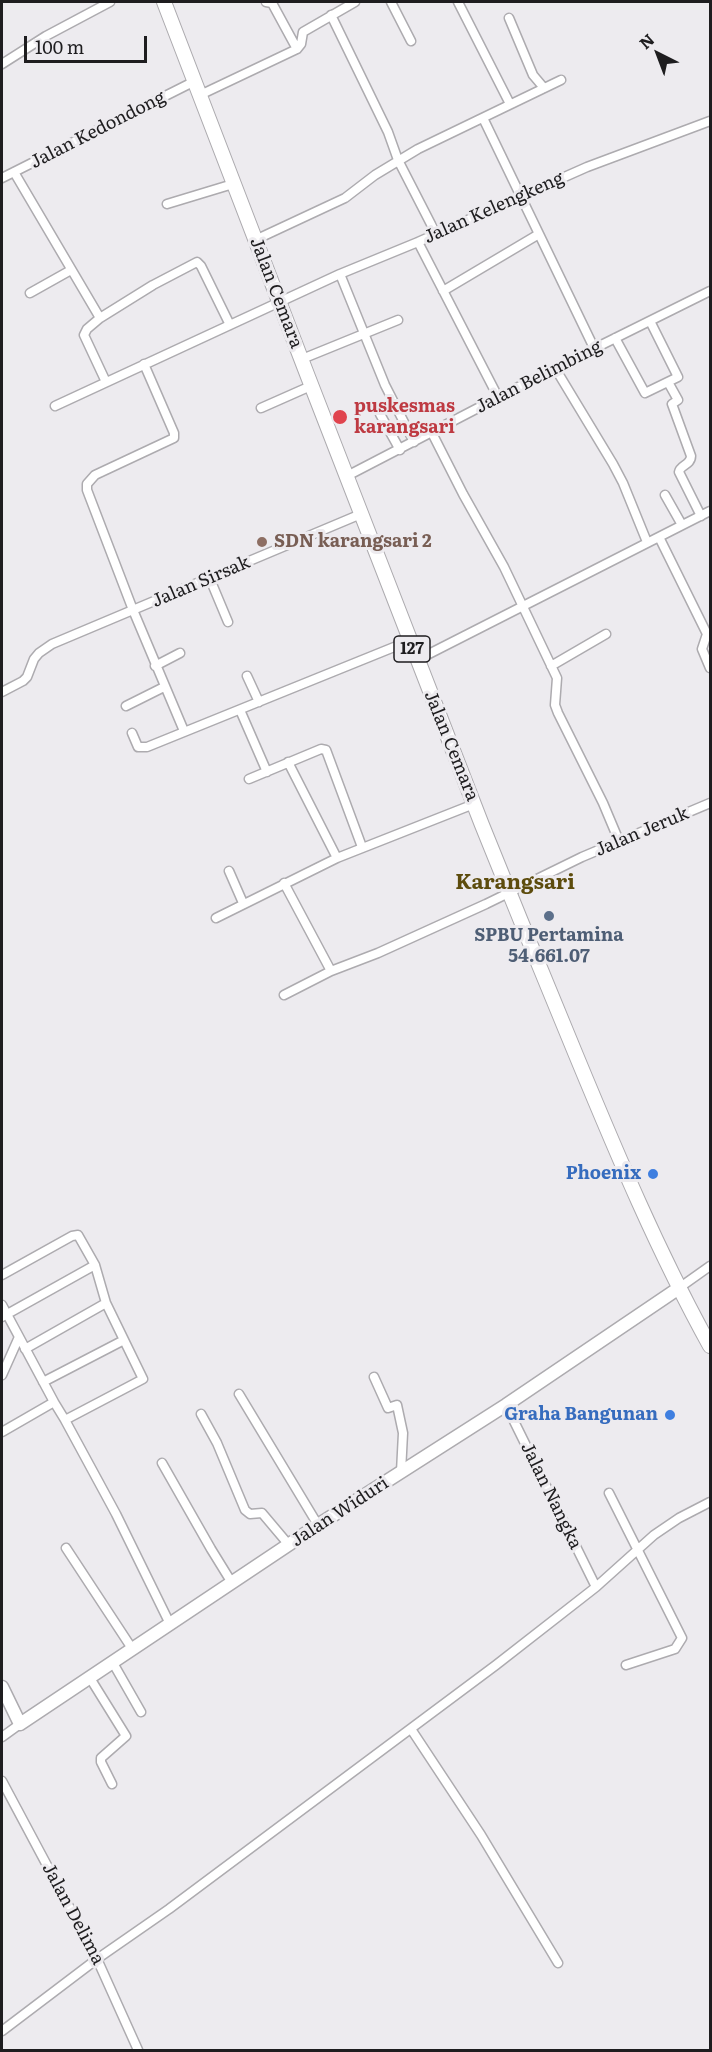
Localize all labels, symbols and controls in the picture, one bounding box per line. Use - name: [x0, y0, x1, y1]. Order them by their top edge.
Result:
- scale bar: [27, 24, 150, 62]
- north arrow: [628, 24, 688, 84]
- text: N: [633, 27, 659, 54]
- text: 100 m: [35, 33, 84, 60]
- street label: Jalan Kedondong: [27, 87, 169, 173]
- street label: Jalan Kelengkeng: [421, 167, 567, 249]
- street label: Jalan Cemara: [245, 235, 307, 351]
- street label: Jalan Belimbing: [472, 336, 606, 418]
- place label: puskesmas karangsari: [354, 396, 455, 438]
- marker: puskesmas karangsari: [331, 408, 349, 426]
- place label: SDN karangsari 2: [274, 531, 432, 553]
- marker: SDN karangsari 2: [255, 535, 269, 549]
- street label: Jalan Sirsak: [149, 552, 253, 612]
- road number: 127: [394, 636, 430, 662]
- street label: Jalan Cemara: [419, 688, 483, 804]
- street label: Jalan Jeruk: [592, 803, 692, 861]
- district label: Karangsari: [455, 870, 575, 896]
- marker: SPBU Pertamina 54.661.07: [542, 909, 556, 923]
- place label: SPBU Pertamina 54.661.07: [474, 925, 624, 968]
- place label: Phoenix: [566, 1163, 641, 1185]
- marker: Phoenix: [646, 1167, 660, 1181]
- place label: Graha Bangunan: [504, 1404, 658, 1426]
- marker: Graha Bangunan: [663, 1408, 677, 1422]
- street label: Jalan Nangka: [516, 1439, 586, 1553]
- street label: Jalan Widuri: [287, 1472, 393, 1552]
- street label: Jalan Delima: [37, 1859, 109, 1969]

